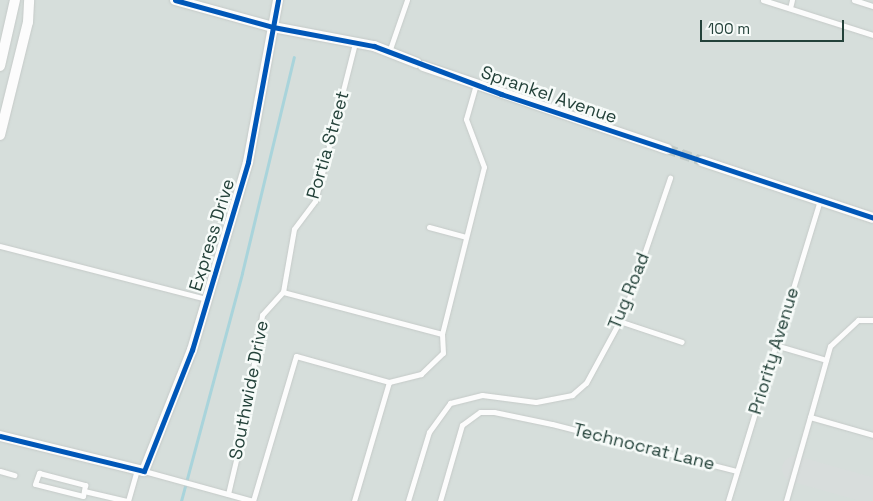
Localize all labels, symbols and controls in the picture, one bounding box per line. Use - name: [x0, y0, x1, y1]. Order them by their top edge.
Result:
- scale bar: [703, 10, 847, 42]
- text: 100 m: [708, 19, 750, 38]
- street label: Sprankel Avenue: [478, 62, 620, 128]
- street label: Portia Street: [302, 89, 354, 201]
- street label: Express Drive: [185, 176, 239, 294]
- street label: Tug Road: [604, 250, 654, 332]
- street label: Priority Avenue: [744, 285, 804, 417]
- street label: Southwide Drive: [225, 319, 273, 461]
- street label: Technocrat Lane: [571, 419, 717, 475]

